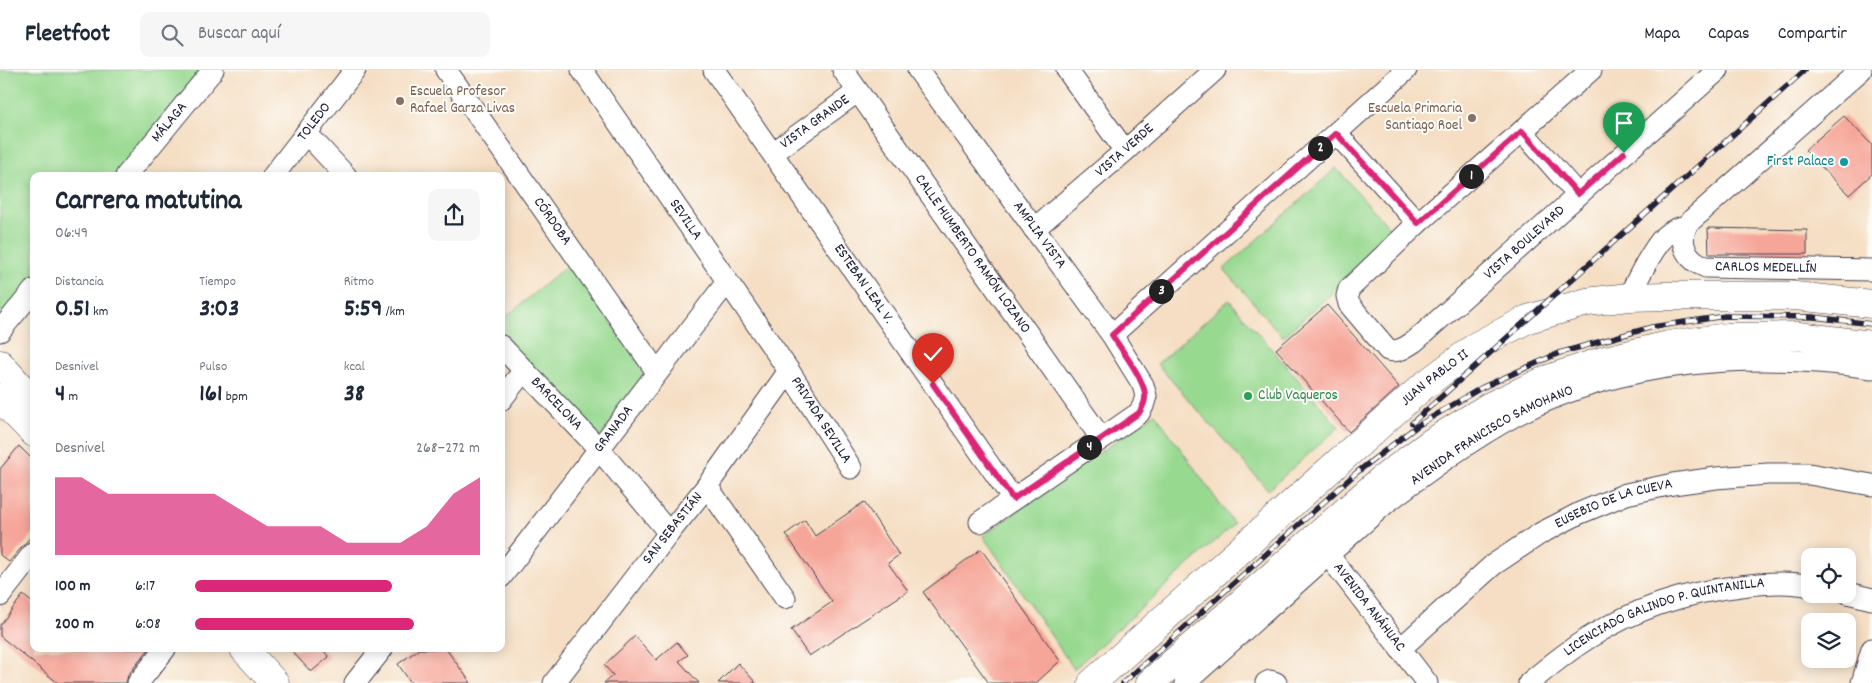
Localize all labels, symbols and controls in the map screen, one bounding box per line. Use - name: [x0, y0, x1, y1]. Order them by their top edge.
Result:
- search box: [140, 12, 490, 57]
- text: Fleetfoot: [25, 18, 110, 52]
- icon: search: [158, 21, 186, 49]
- text: Buscar aquí: [198, 21, 280, 48]
- text: Mapa: [1644, 22, 1680, 47]
- text: Capas: [1708, 22, 1750, 47]
- text: Compartir: [1778, 22, 1847, 47]
- place label: Escuela Profesor Rafael Garza Livas: [410, 81, 515, 120]
- street label: VISTA GRANDE: [776, 90, 855, 155]
- marker: Escuela Profesor Rafael Garza Livas: [394, 95, 406, 107]
- street label: MÁLAGA: [146, 98, 193, 148]
- street label: TOLEDO: [292, 98, 337, 146]
- place label: Escuela Primaria Santiago Roel: [1368, 98, 1463, 137]
- pin: [1603, 102, 1645, 153]
- icon: arrive: [1610, 109, 1638, 137]
- marker: Escuela Primaria Santiago Roel: [1466, 112, 1478, 124]
- street label: VISTA VERDE: [1091, 118, 1159, 183]
- pin: 2: [1308, 136, 1332, 160]
- text: 2: [1317, 138, 1324, 158]
- place label: First Palace: [1767, 151, 1834, 173]
- marker: First Palace: [1838, 156, 1850, 168]
- pin: 1: [1458, 164, 1484, 188]
- text: 1: [1470, 166, 1473, 186]
- street label: CALLE HUMBERTO RAMÓN LOZANO: [909, 170, 1036, 338]
- text: Carrera matutina: [55, 183, 241, 223]
- button: share: [428, 189, 480, 241]
- street label: CÓRDOBA: [527, 193, 577, 250]
- street label: SEVILLA: [663, 195, 707, 245]
- street label: AMPLIA VISTA: [1007, 197, 1071, 274]
- street label: VISTA BOULEVARD: [1479, 200, 1570, 285]
- text: 06:49: [55, 222, 88, 245]
- street label: ESTEBAN LEAL V.: [828, 240, 899, 329]
- street label: CARLOS MEDELLÍN: [1715, 256, 1817, 280]
- text: Distancia: [55, 272, 104, 292]
- text: Tiempo: [199, 272, 236, 292]
- text: Ritmo: [344, 272, 374, 292]
- pin: 3: [1148, 278, 1174, 304]
- text: 3: [1158, 281, 1165, 301]
- text: 0.51: [55, 292, 90, 328]
- text: 3:03: [199, 292, 239, 328]
- text: 5:59: [344, 292, 382, 328]
- text: km: [90, 302, 108, 322]
- text: /km: [382, 302, 405, 322]
- pin: [912, 333, 954, 384]
- icon: check: [919, 340, 947, 368]
- street label: JUAN PABLO II: [1396, 344, 1474, 412]
- text: Desnivel: [55, 357, 99, 377]
- text: Pulso: [199, 357, 227, 377]
- text: kcal: [344, 357, 365, 377]
- street label: BARCELONA: [525, 372, 587, 436]
- street label: PRIVADA SEVILLA: [785, 373, 857, 468]
- text: 4: [55, 377, 65, 413]
- text: 161: [199, 377, 223, 413]
- text: 38: [344, 377, 365, 413]
- street label: AVENIDA FRANCISCO SAMOHANO: [1406, 380, 1577, 492]
- place label: Club Vaqueros: [1258, 385, 1338, 407]
- text: m: [65, 387, 78, 407]
- text: bpm: [223, 387, 248, 407]
- marker: Club Vaqueros: [1242, 390, 1254, 402]
- street label: GRANADA: [589, 401, 639, 458]
- pin: 4: [1076, 434, 1102, 460]
- text: Desnivel: [55, 437, 105, 460]
- text: 268–272 m: [416, 437, 480, 460]
- text: 4: [1087, 437, 1092, 457]
- street label: EUSEBIO DE LA CUEVA: [1551, 473, 1675, 535]
- street label: SAN SEBASTIÁN: [637, 488, 709, 569]
- map controls: [1801, 548, 1856, 668]
- button: locate: [1801, 548, 1856, 603]
- street label: AVENIDA ANÁHUAC: [1327, 558, 1410, 657]
- street label: LICENCIADO GALINDO P. QUINTANILLA: [1559, 573, 1766, 662]
- text: 100 m: [55, 575, 91, 598]
- text: 6:17: [135, 575, 155, 598]
- text: 200 m: [55, 613, 94, 636]
- text: 6:08: [135, 613, 161, 636]
- button: layers: [1801, 613, 1856, 668]

